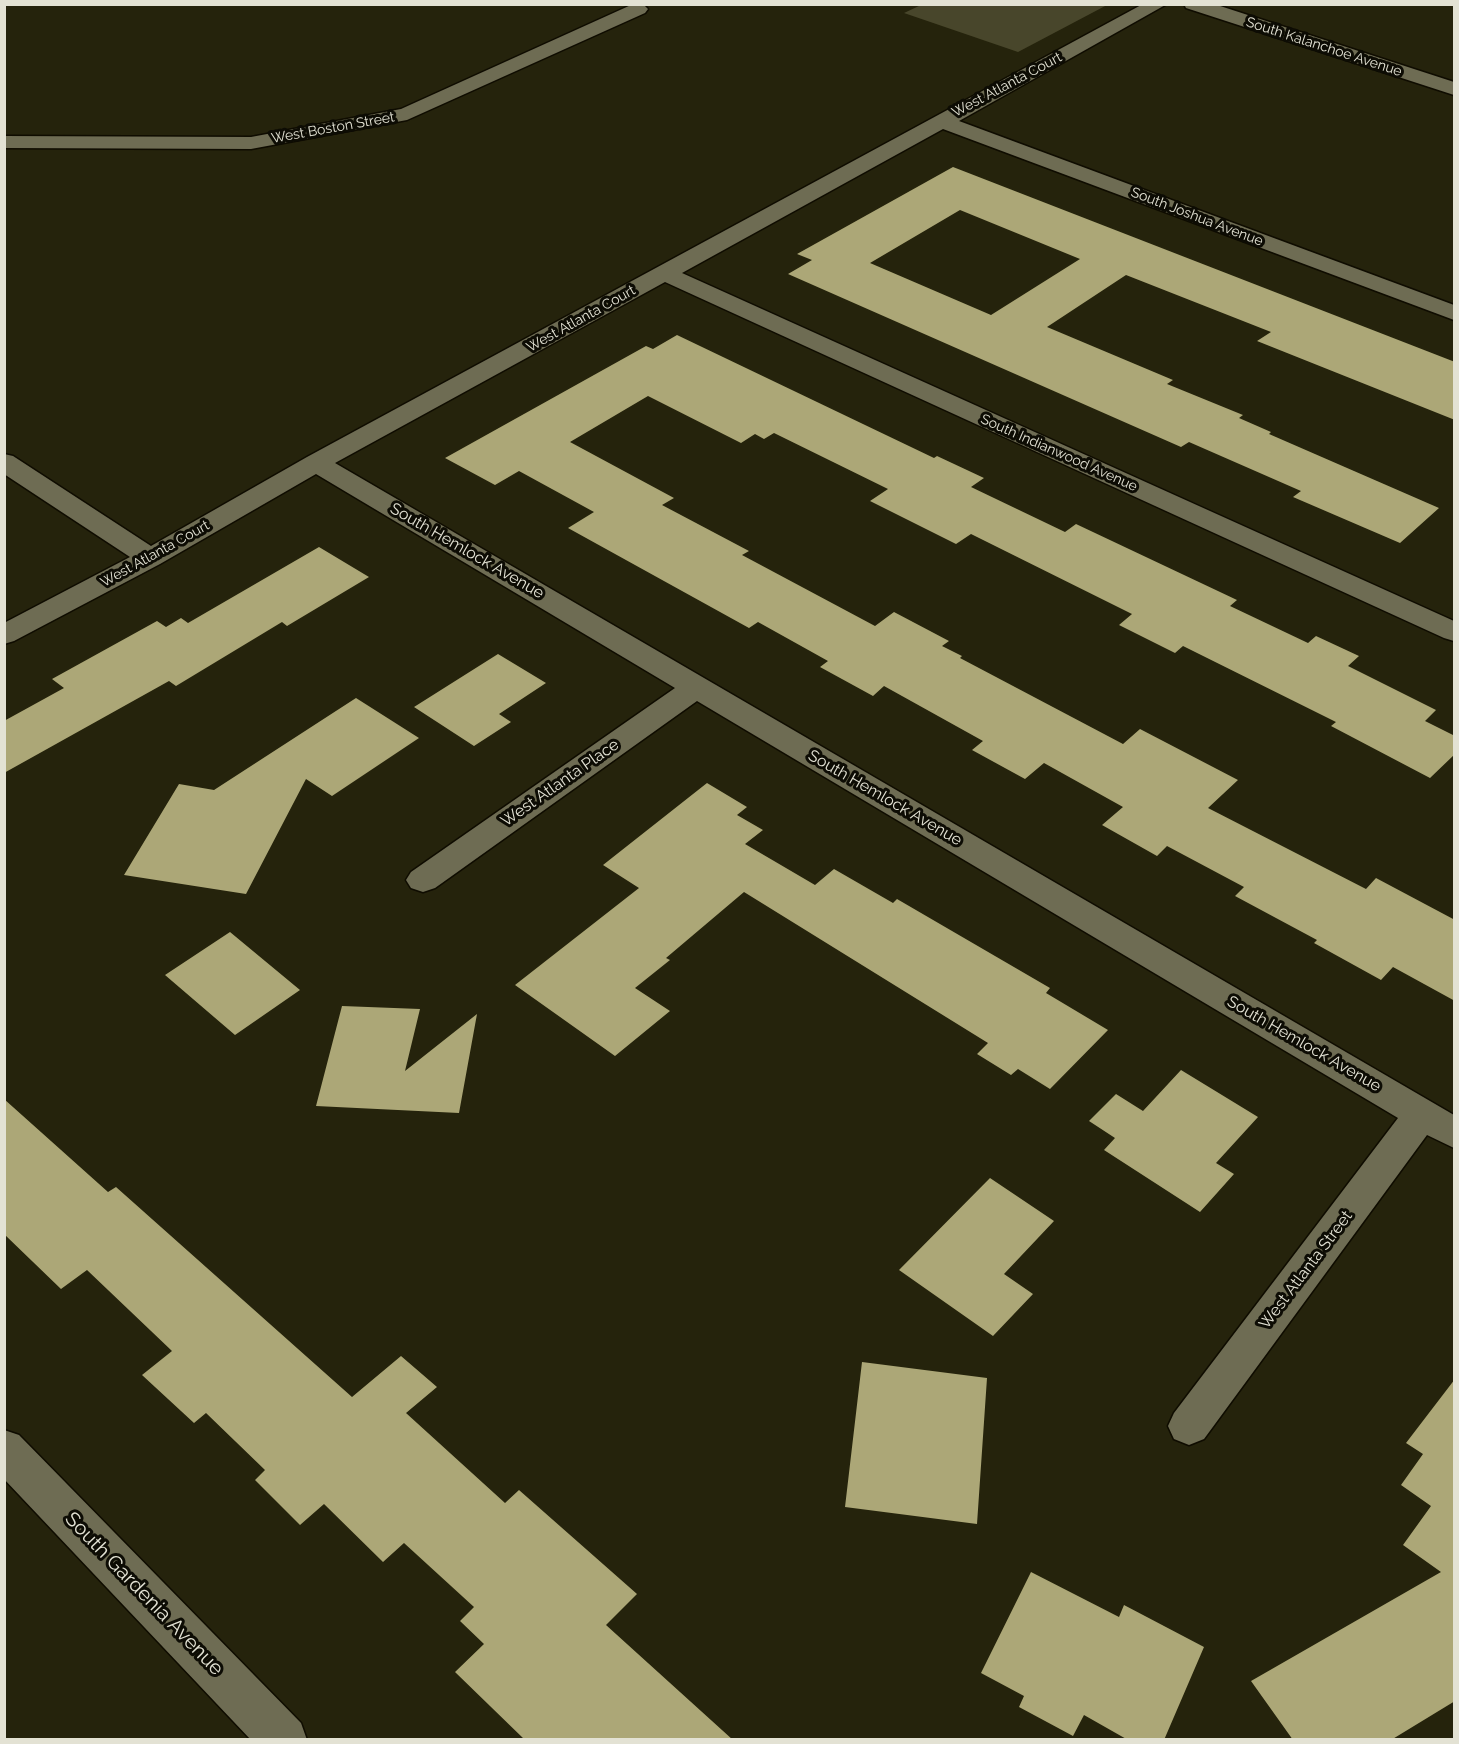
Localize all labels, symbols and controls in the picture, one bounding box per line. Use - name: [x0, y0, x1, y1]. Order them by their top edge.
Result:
- street label: South Kalanchoe Avenue: [1244, 14, 1404, 80]
- street label: West Atlanta Court: [949, 49, 1065, 121]
- street label: West Boston Street: [270, 109, 396, 147]
- street label: South Joshua Avenue: [1129, 184, 1265, 250]
- street label: West Atlanta Court: [524, 282, 638, 356]
- street label: South Indianwood Avenue: [978, 411, 1140, 495]
- street label: South Hemlock Avenue: [387, 499, 547, 603]
- street label: West Atlanta Court: [98, 517, 212, 591]
- street label: West Atlanta Place: [497, 735, 623, 831]
- street label: South Hemlock Avenue: [805, 746, 965, 850]
- street label: South Hemlock Avenue: [1224, 992, 1384, 1096]
- street label: West Atlanta Street: [1255, 1207, 1357, 1333]
- street label: South Gardenia Avenue: [60, 1507, 228, 1681]

